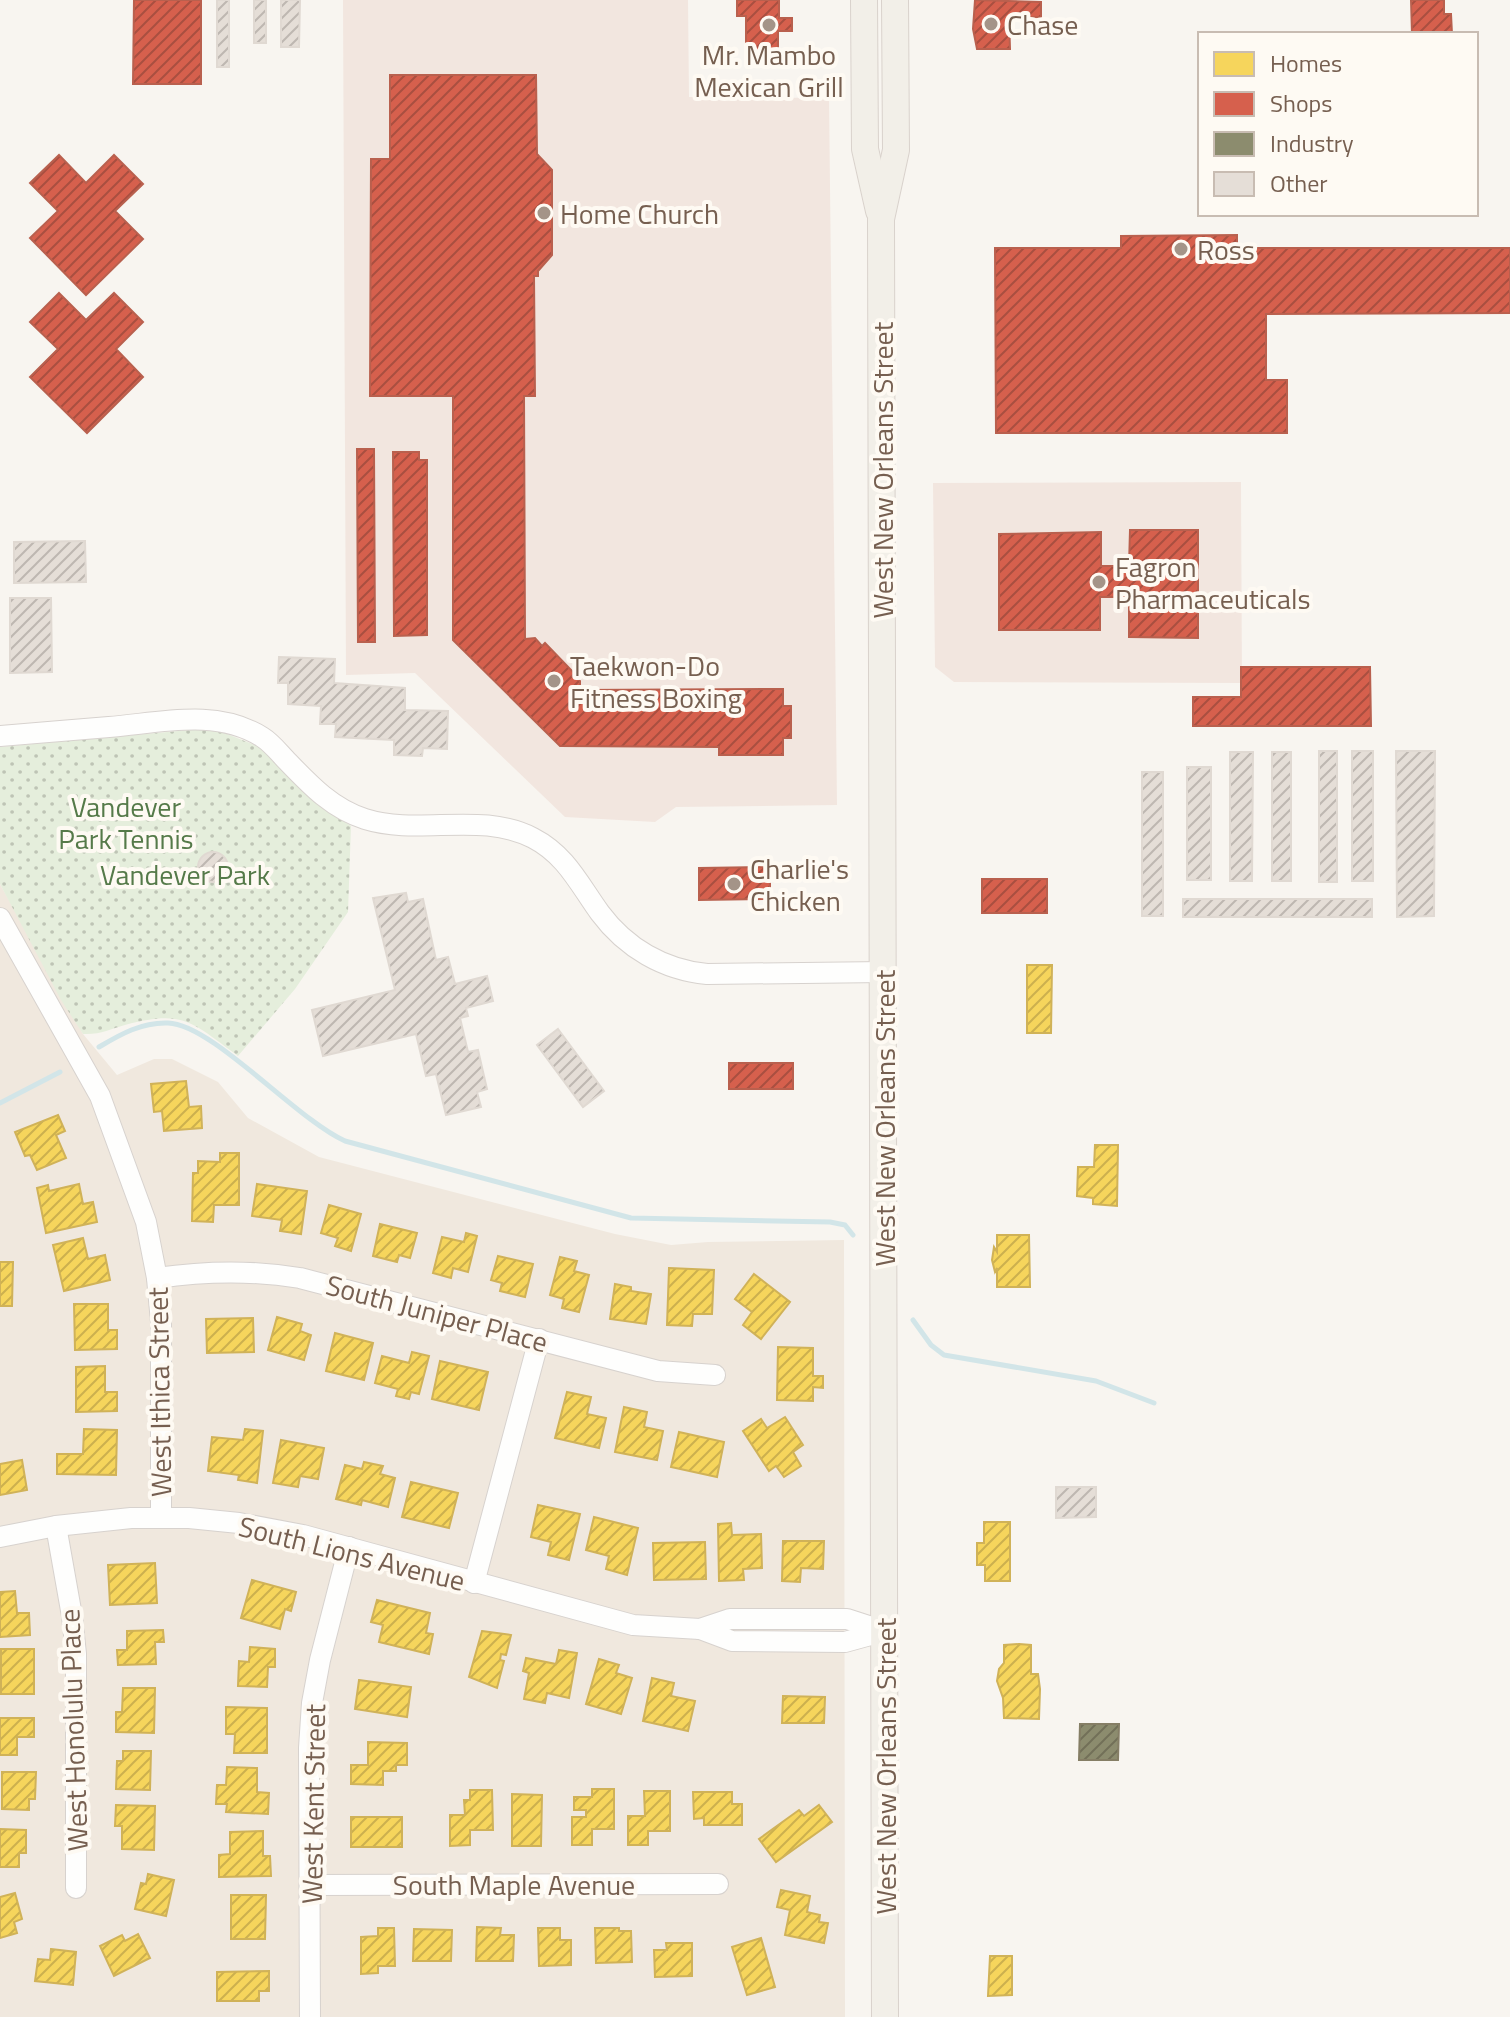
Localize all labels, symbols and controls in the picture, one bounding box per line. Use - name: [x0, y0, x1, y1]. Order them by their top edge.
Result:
- place label: Chase: [1007, 3, 1078, 46]
- marker: Chase: [982, 15, 1000, 33]
- marker: Mr. Mambo Mexican Grill: [760, 16, 778, 34]
- legend: [1198, 32, 1478, 216]
- place label: Mr. Mambo Mexican Grill: [694, 33, 844, 108]
- text: Homes: [1270, 45, 1342, 81]
- text: Shops: [1270, 85, 1332, 121]
- text: Industry: [1270, 125, 1354, 161]
- text: Other: [1270, 165, 1328, 201]
- place label: Home Church: [560, 192, 719, 235]
- marker: Home Church: [535, 204, 553, 222]
- place label: Ross: [1197, 228, 1255, 271]
- marker: Ross: [1172, 240, 1190, 258]
- street label: West New Orleans Street: [861, 321, 904, 618]
- place label: Fagron Pharmaceuticals: [1115, 545, 1311, 620]
- marker: Fagron Pharmaceuticals: [1090, 573, 1108, 591]
- place label: Taekwon-Do Fitness Boxing: [570, 644, 742, 719]
- marker: Taekwon-Do Fitness Boxing: [545, 672, 563, 690]
- park label: Vandever Park Tennis: [58, 785, 194, 860]
- place label: Charlie's Chicken: [750, 847, 849, 922]
- park label: Vandever Park: [100, 853, 270, 896]
- marker: Charlie's Chicken: [725, 875, 743, 893]
- street label: West New Orleans Street: [863, 969, 906, 1266]
- street label: South Juniper Place: [321, 1263, 553, 1363]
- street label: West Ithica Street: [136, 1287, 182, 1497]
- street label: South Lions Avenue: [234, 1504, 470, 1602]
- street label: West Honolulu Place: [47, 1608, 99, 1852]
- street label: West New Orleans Street: [864, 1617, 907, 1914]
- street label: West Kent Street: [290, 1703, 336, 1904]
- street label: South Maple Avenue: [393, 1863, 635, 1906]

